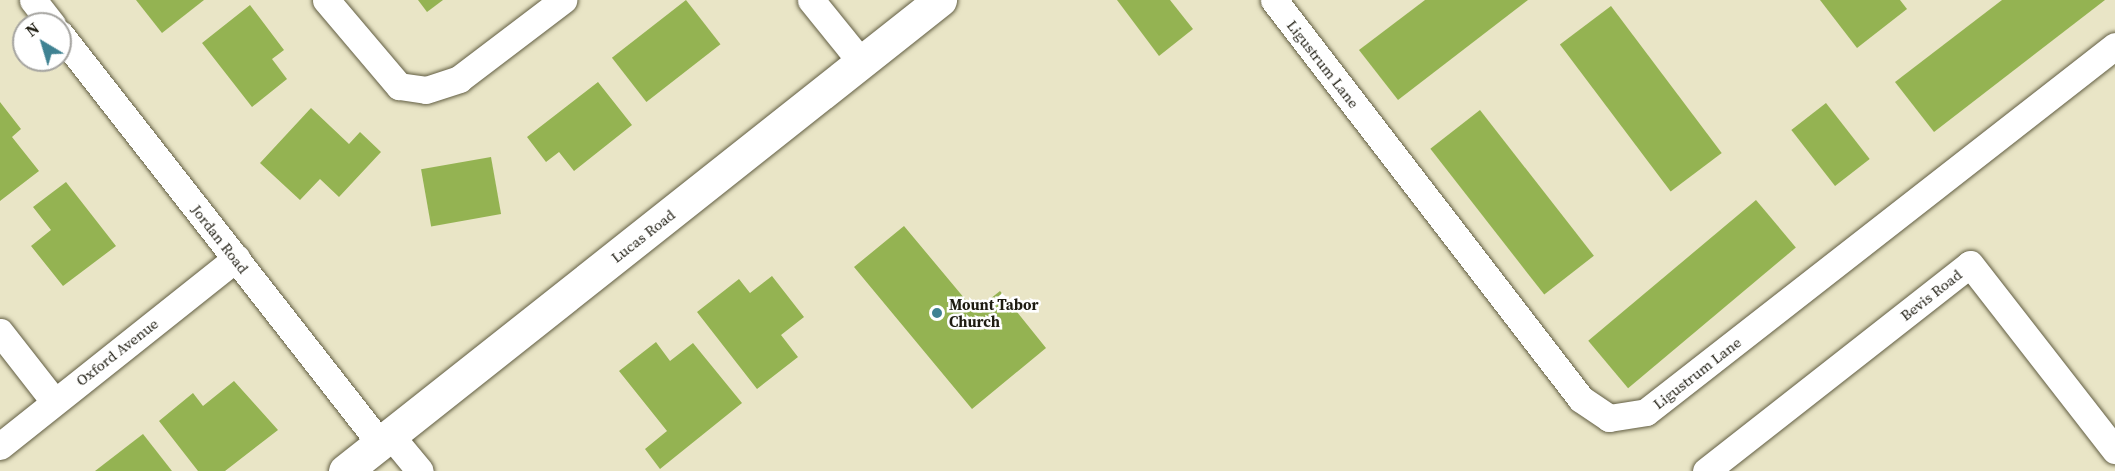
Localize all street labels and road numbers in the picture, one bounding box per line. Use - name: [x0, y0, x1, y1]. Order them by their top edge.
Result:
- street label: Ligustrum Lane: [1283, 16, 1363, 112]
- street label: Jordan Road: [188, 201, 252, 277]
- street label: Lucas Road: [607, 205, 679, 267]
- street label: Bevis Road: [1897, 265, 1965, 325]
- street label: Oxford Avenue: [72, 314, 162, 390]
- street label: Ligustrum Lane: [1649, 333, 1745, 413]

